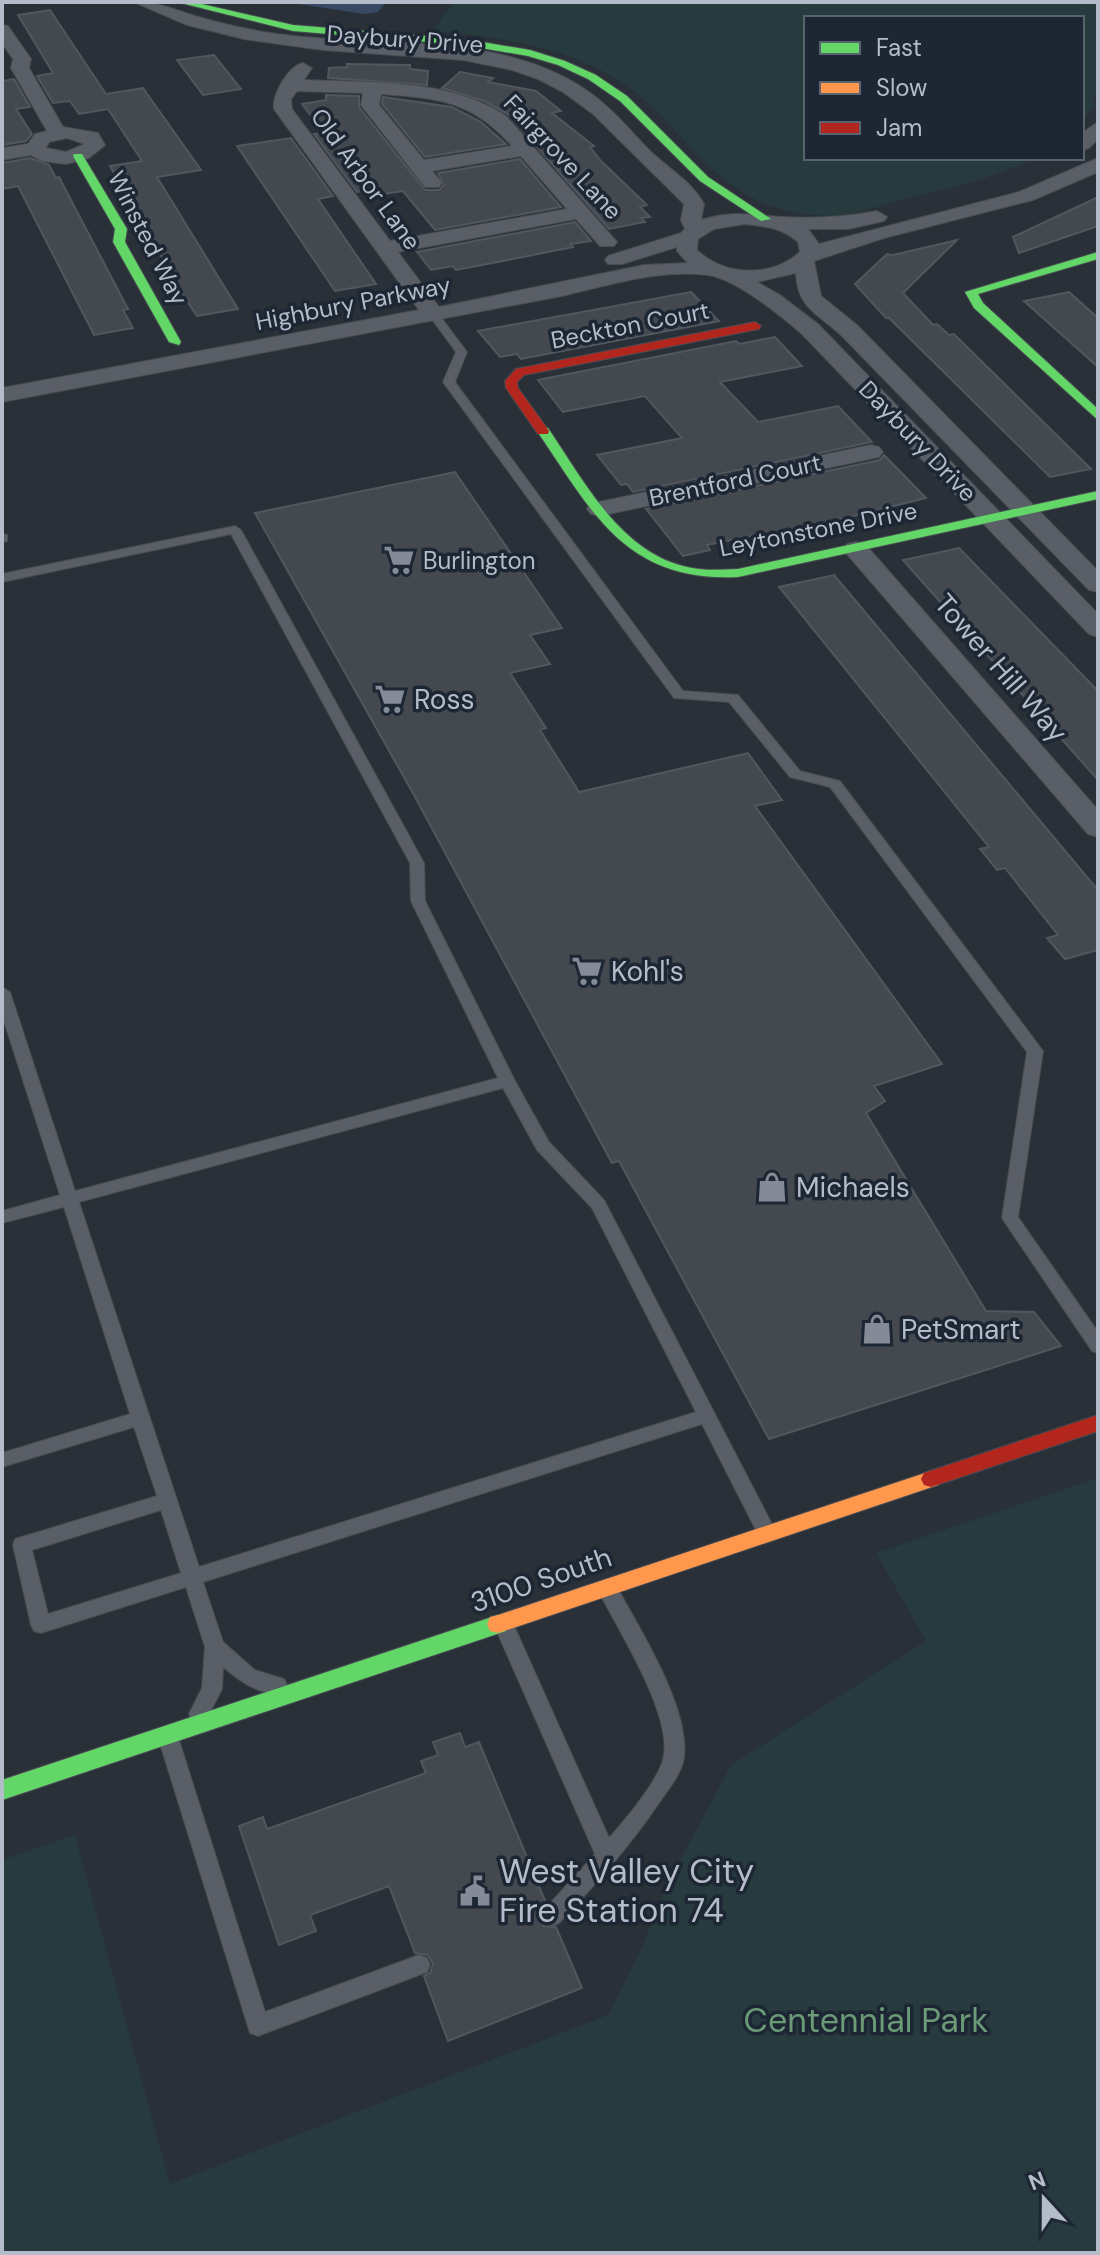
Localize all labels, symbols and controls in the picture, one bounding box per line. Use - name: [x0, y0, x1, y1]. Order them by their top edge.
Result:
- legend: [804, 16, 1084, 160]
- street label: Daybury Drive: [326, 18, 484, 60]
- text: Fast: [876, 32, 922, 63]
- text: Slow: [876, 72, 927, 103]
- street label: Fairgrove Lane: [497, 88, 629, 226]
- street label: Old Arbor Lane: [304, 102, 428, 256]
- text: Jam: [876, 112, 922, 143]
- street label: Winsted Way: [101, 166, 195, 310]
- street label: Highbury Parkway: [253, 269, 453, 337]
- street label: Beckton Court: [548, 294, 712, 356]
- street label: Daybury Drive: [852, 374, 984, 508]
- street label: Brentford Court: [646, 447, 824, 513]
- street label: Leytonstone Drive: [716, 495, 920, 563]
- supermarket icon: Burlington: [382, 543, 416, 577]
- place label: Burlington: [423, 545, 535, 576]
- street label: Tower Hill Way: [926, 586, 1076, 750]
- place label: Ross: [414, 681, 475, 718]
- supermarket icon: Ross: [373, 682, 407, 716]
- place label: Kohl's: [611, 953, 684, 990]
- supermarket icon: Kohl's: [570, 954, 604, 988]
- place label: Michaels: [796, 1169, 910, 1206]
- shop icon: Michaels: [755, 1170, 789, 1204]
- place label: PetSmart: [901, 1311, 1021, 1348]
- shop icon: PetSmart: [860, 1312, 894, 1346]
- street label: 3100 South: [466, 1539, 616, 1621]
- place label: West Valley City Fire Station 74: [499, 1849, 754, 1933]
- public building icon: West Valley City Fire Station 74: [458, 1874, 492, 1908]
- park label: Centennial Park: [744, 1998, 988, 2043]
- north arrow: [1004, 2159, 1084, 2239]
- text: N: [1024, 2164, 1050, 2197]

